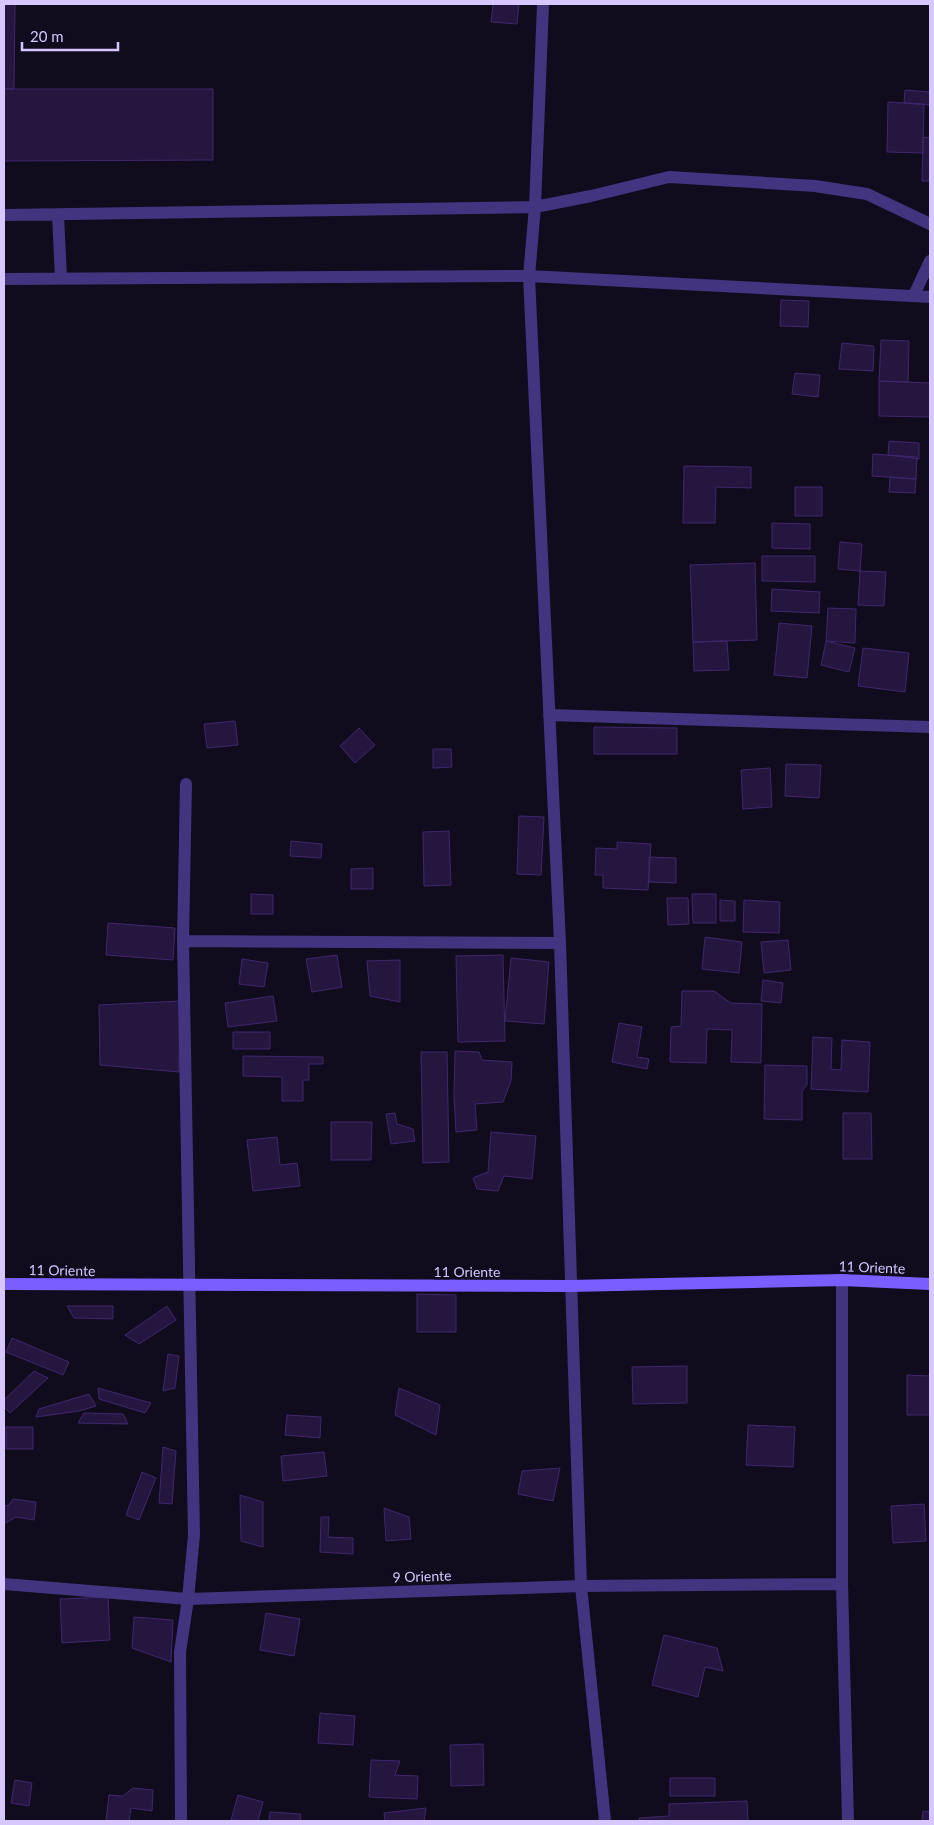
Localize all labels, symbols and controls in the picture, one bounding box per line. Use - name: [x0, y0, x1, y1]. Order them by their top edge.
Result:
- scale bar: [22, 20, 119, 52]
- text: 20 m: [30, 27, 64, 45]
- street label: 11 Oriente: [838, 1257, 906, 1277]
- street label: 11 Oriente: [28, 1261, 96, 1279]
- street label: 11 Oriente: [434, 1263, 500, 1280]
- street label: 9 Oriente: [392, 1566, 452, 1586]

